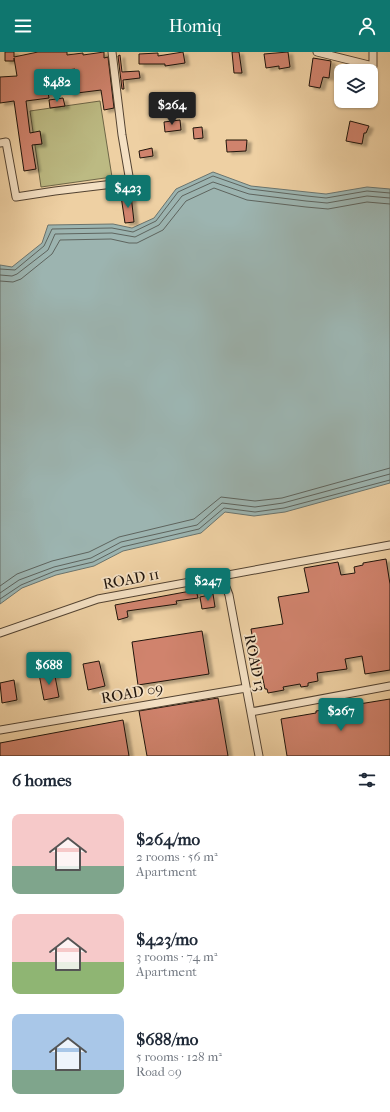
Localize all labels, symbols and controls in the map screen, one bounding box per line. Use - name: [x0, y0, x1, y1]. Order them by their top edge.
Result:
- icon: menu: [12, 15, 34, 37]
- icon: person: [356, 15, 378, 37]
- text: Homiq: [169, 16, 221, 37]
- map controls: [334, 64, 378, 108]
- button: layers: [334, 64, 378, 108]
- pin: $482: [33, 69, 81, 103]
- text: $482: [43, 74, 71, 89]
- pin: $264: [148, 92, 196, 126]
- text: $264: [158, 97, 186, 112]
- pin: $423: [104, 175, 152, 209]
- text: $423: [115, 180, 141, 195]
- street label: ROAD 11: [101, 565, 161, 593]
- pin: $247: [184, 568, 232, 602]
- text: $247: [194, 573, 222, 588]
- street label: ROAD 13: [241, 633, 269, 693]
- pin: $688: [25, 652, 73, 686]
- text: $688: [35, 657, 63, 672]
- street label: ROAD 09: [100, 679, 165, 707]
- pin: $267: [317, 698, 365, 732]
- text: $267: [327, 703, 355, 718]
- icon: filters: [356, 769, 378, 791]
- text: 6 homes: [12, 770, 72, 790]
- text: $264/mo: [136, 829, 200, 849]
- icon: home: [44, 830, 92, 878]
- text: 2 rooms · 56 m²: [136, 849, 218, 864]
- text: Apartment: [136, 864, 197, 879]
- text: $423/mo: [136, 929, 198, 949]
- icon: home: [44, 930, 92, 978]
- text: 3 rooms · 74 m²: [136, 949, 217, 964]
- text: Apartment: [136, 964, 197, 979]
- text: $688/mo: [136, 1029, 198, 1049]
- icon: home: [44, 1030, 92, 1078]
- text: 5 rooms · 128 m²: [136, 1049, 222, 1064]
- text: Road 09: [136, 1064, 182, 1079]

